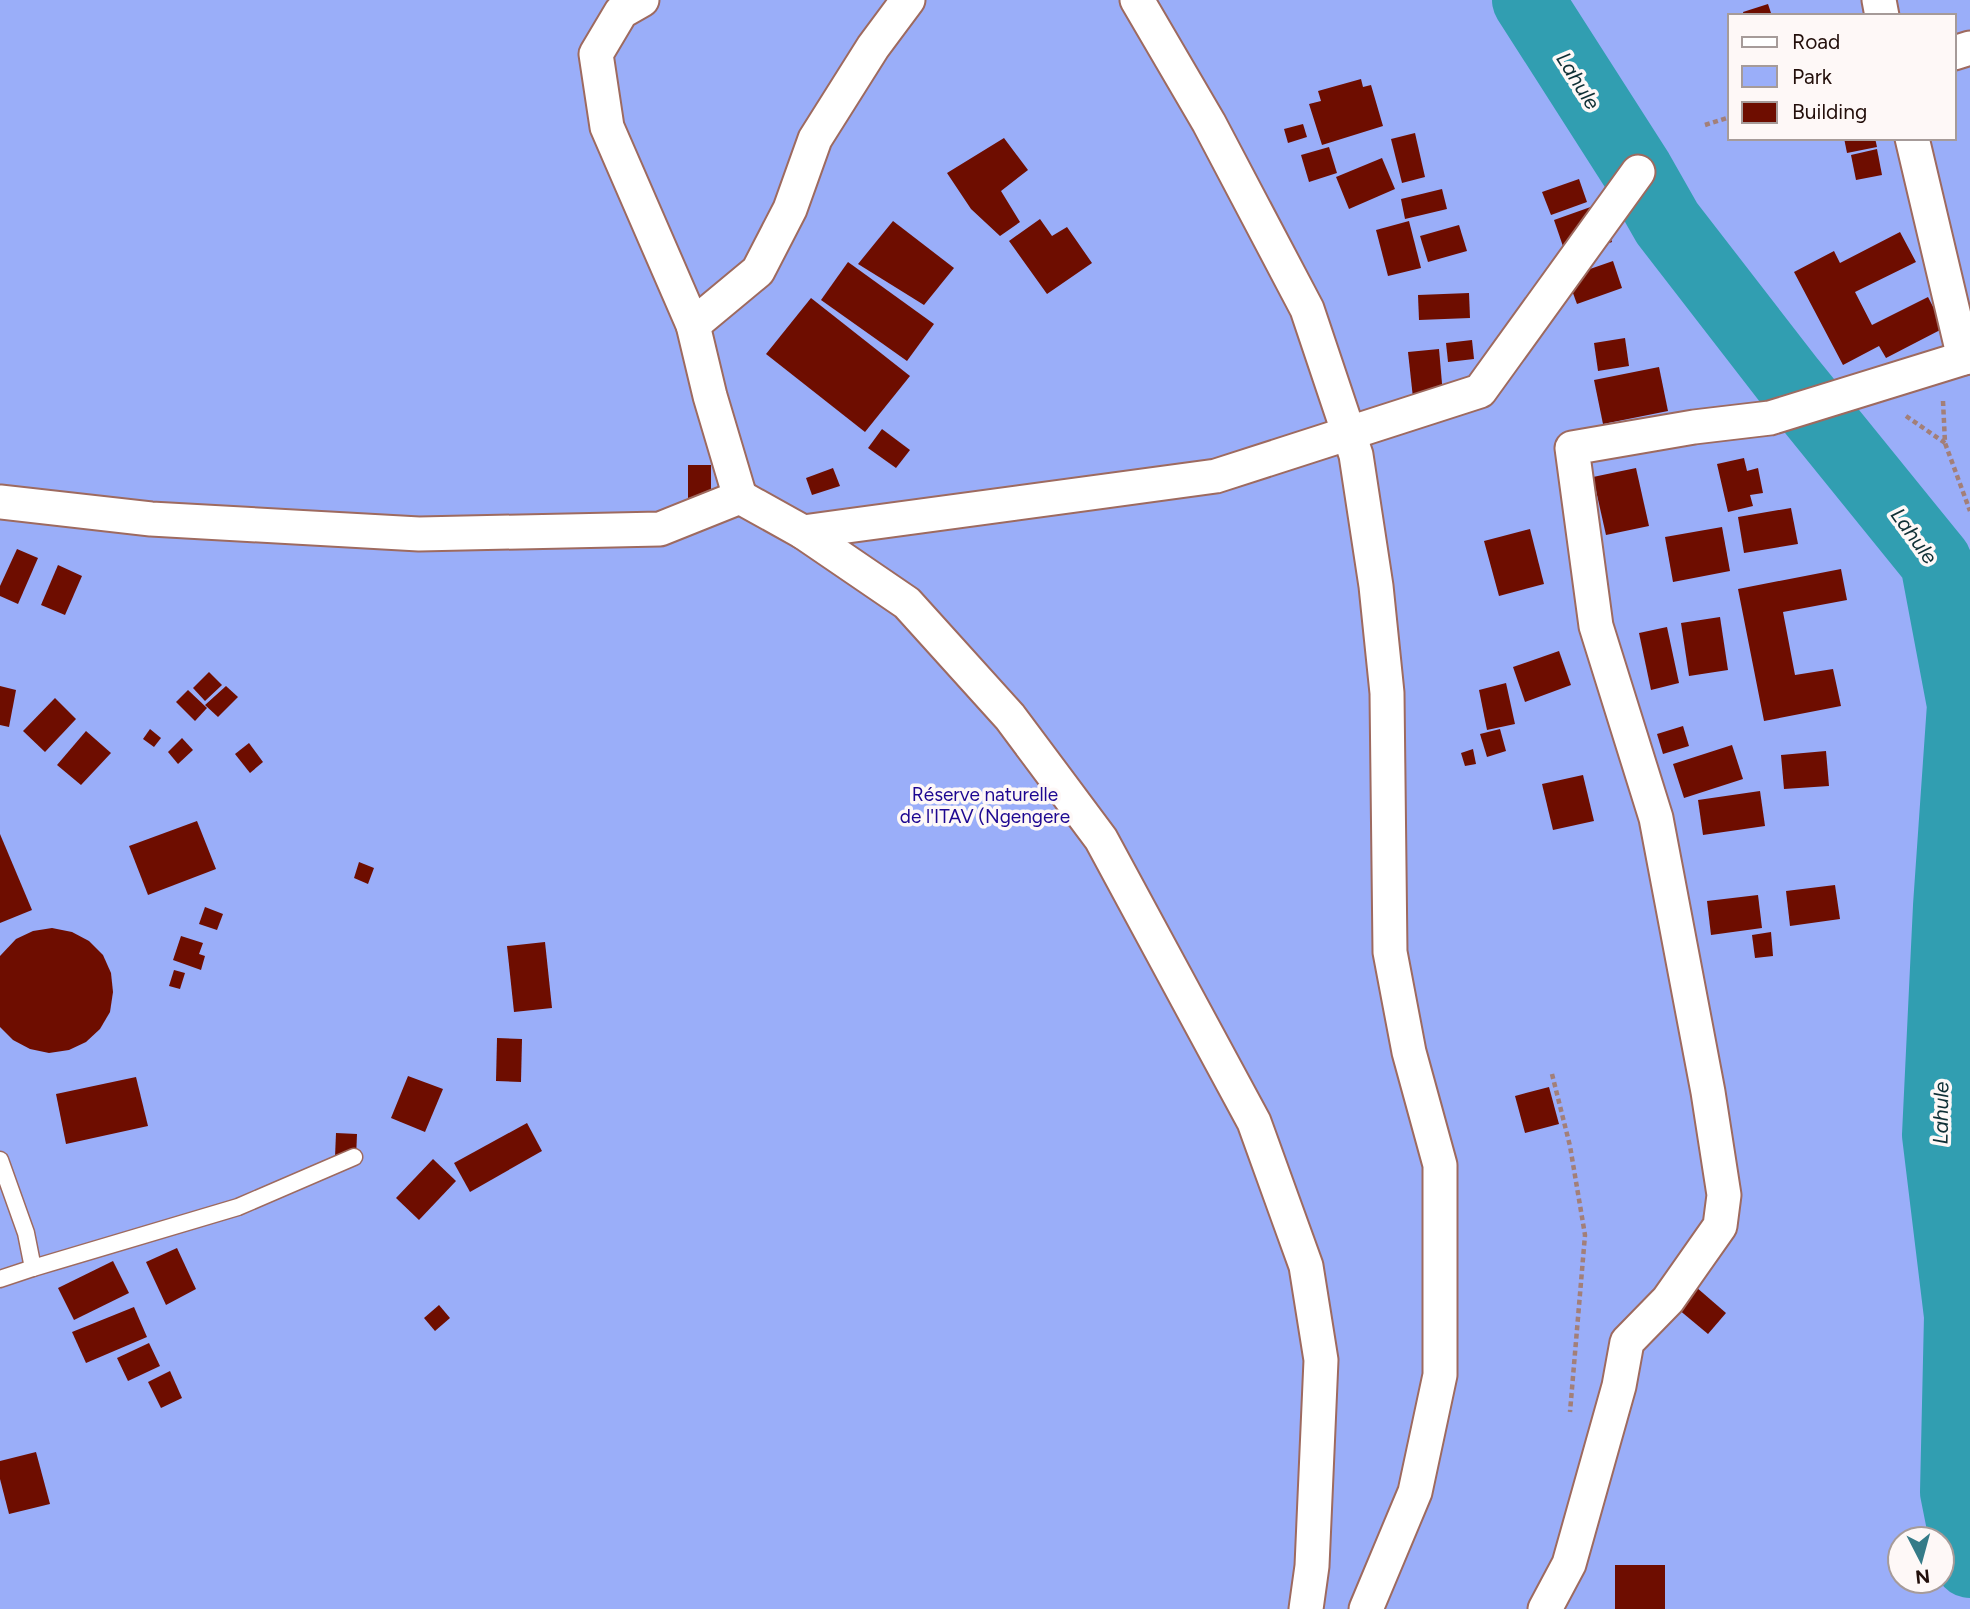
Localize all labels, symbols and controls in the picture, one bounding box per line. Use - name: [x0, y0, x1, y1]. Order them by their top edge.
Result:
- legend: [1728, 14, 1956, 140]
- text: Road: [1792, 29, 1840, 54]
- water label: Lahule: [1551, 47, 1606, 114]
- text: Park: [1792, 64, 1833, 89]
- text: Building: [1792, 99, 1867, 124]
- water label: Lahule: [1886, 503, 1943, 569]
- park label: Réserve naturelle de l'ITAV (Ngengere: [900, 783, 1070, 828]
- water label: Lahule: [1927, 1081, 1954, 1145]
- north arrow: [1886, 1525, 1956, 1595]
- text: N: [1914, 1564, 1931, 1589]

